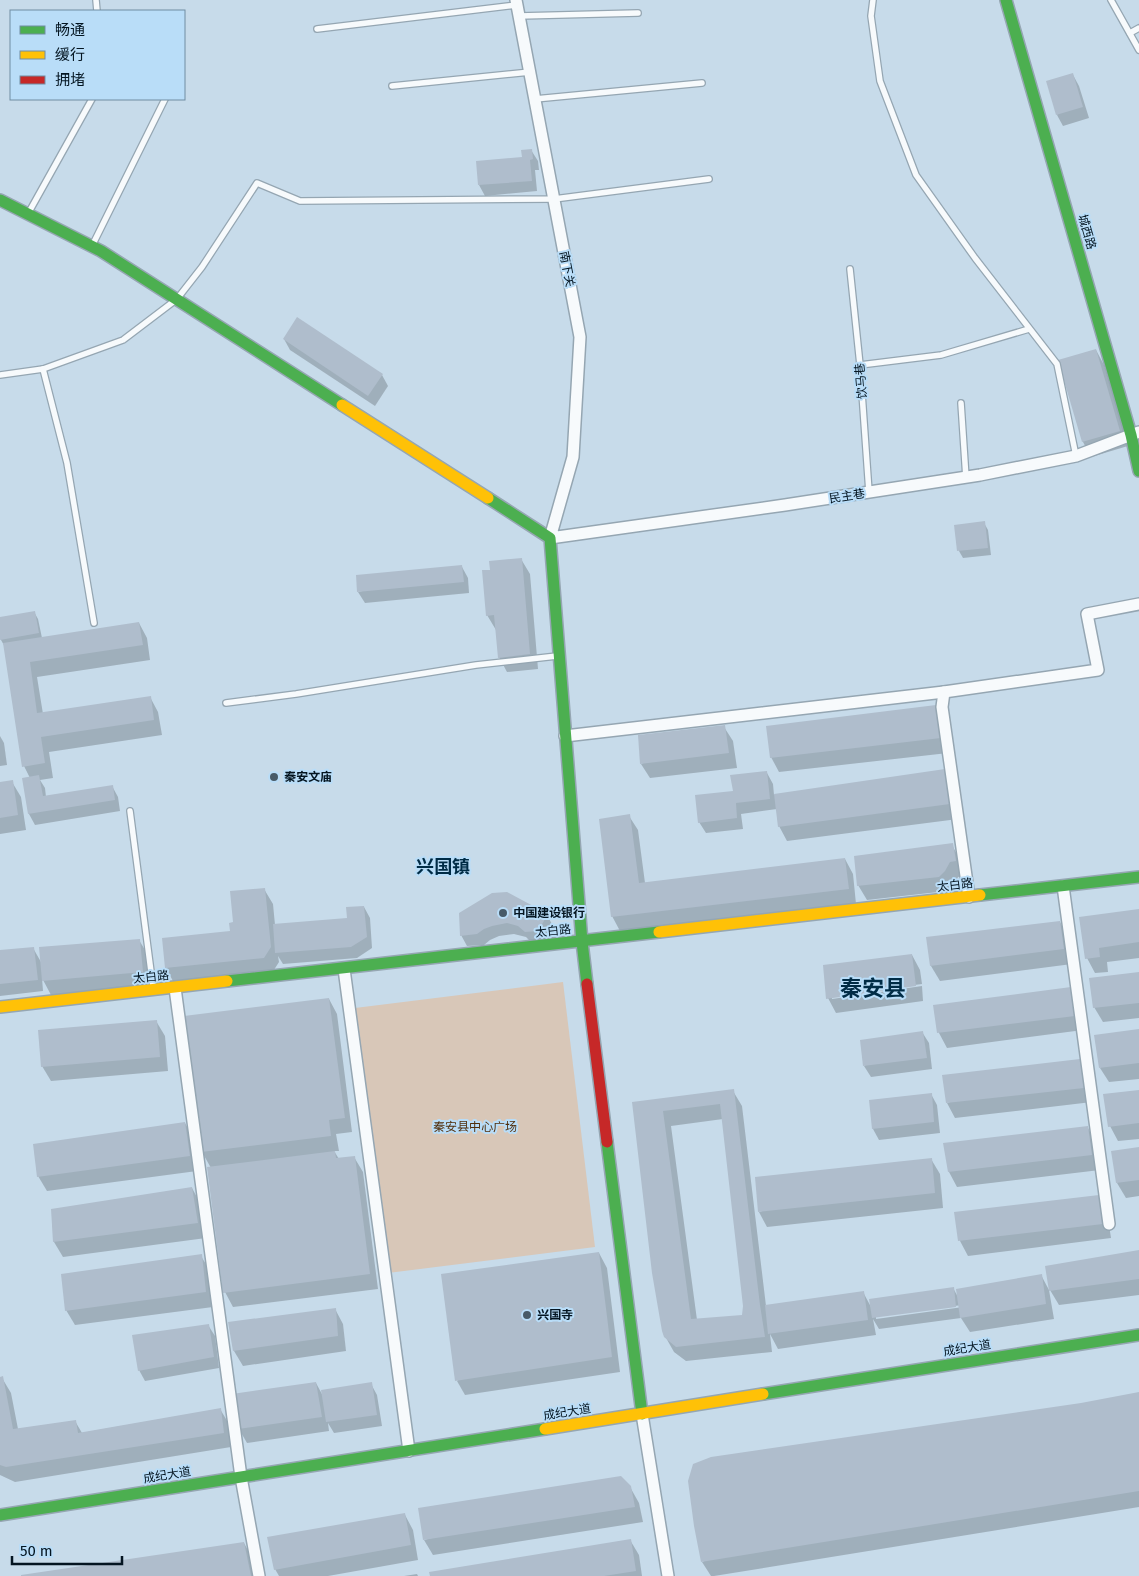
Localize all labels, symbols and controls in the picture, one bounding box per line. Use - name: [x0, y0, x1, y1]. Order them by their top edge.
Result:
- legend: [10, 10, 185, 100]
- text: 畅通: [55, 21, 85, 39]
- text: 缓行: [55, 46, 85, 64]
- text: 拥堵: [55, 71, 85, 89]
- street label: 城西路: [1075, 213, 1099, 251]
- street label: 南下关: [557, 250, 577, 288]
- street label: 饮马巷: [852, 362, 870, 400]
- street label: 民主巷: [828, 486, 866, 506]
- place label: 秦安文庙: [284, 770, 332, 784]
- marker: 秦安文庙: [268, 771, 280, 783]
- district label: 兴国镇: [416, 856, 470, 878]
- street label: 太白路: [936, 876, 974, 894]
- place label: 中国建设银行: [513, 906, 585, 920]
- marker: 中国建设银行: [497, 907, 509, 919]
- street label: 太白路: [534, 922, 572, 940]
- street label: 太白路: [132, 968, 170, 986]
- district label: 秦安县: [840, 975, 906, 1002]
- park label: 秦安县中心广场: [433, 1120, 517, 1134]
- place label: 兴国寺: [537, 1308, 573, 1322]
- marker: 兴国寺: [521, 1309, 533, 1321]
- street label: 成纪大道: [942, 1337, 992, 1359]
- street label: 成纪大道: [542, 1401, 592, 1423]
- street label: 成纪大道: [142, 1464, 192, 1486]
- scale bar: [12, 1534, 122, 1566]
- text: 50 m: [20, 1542, 53, 1560]

